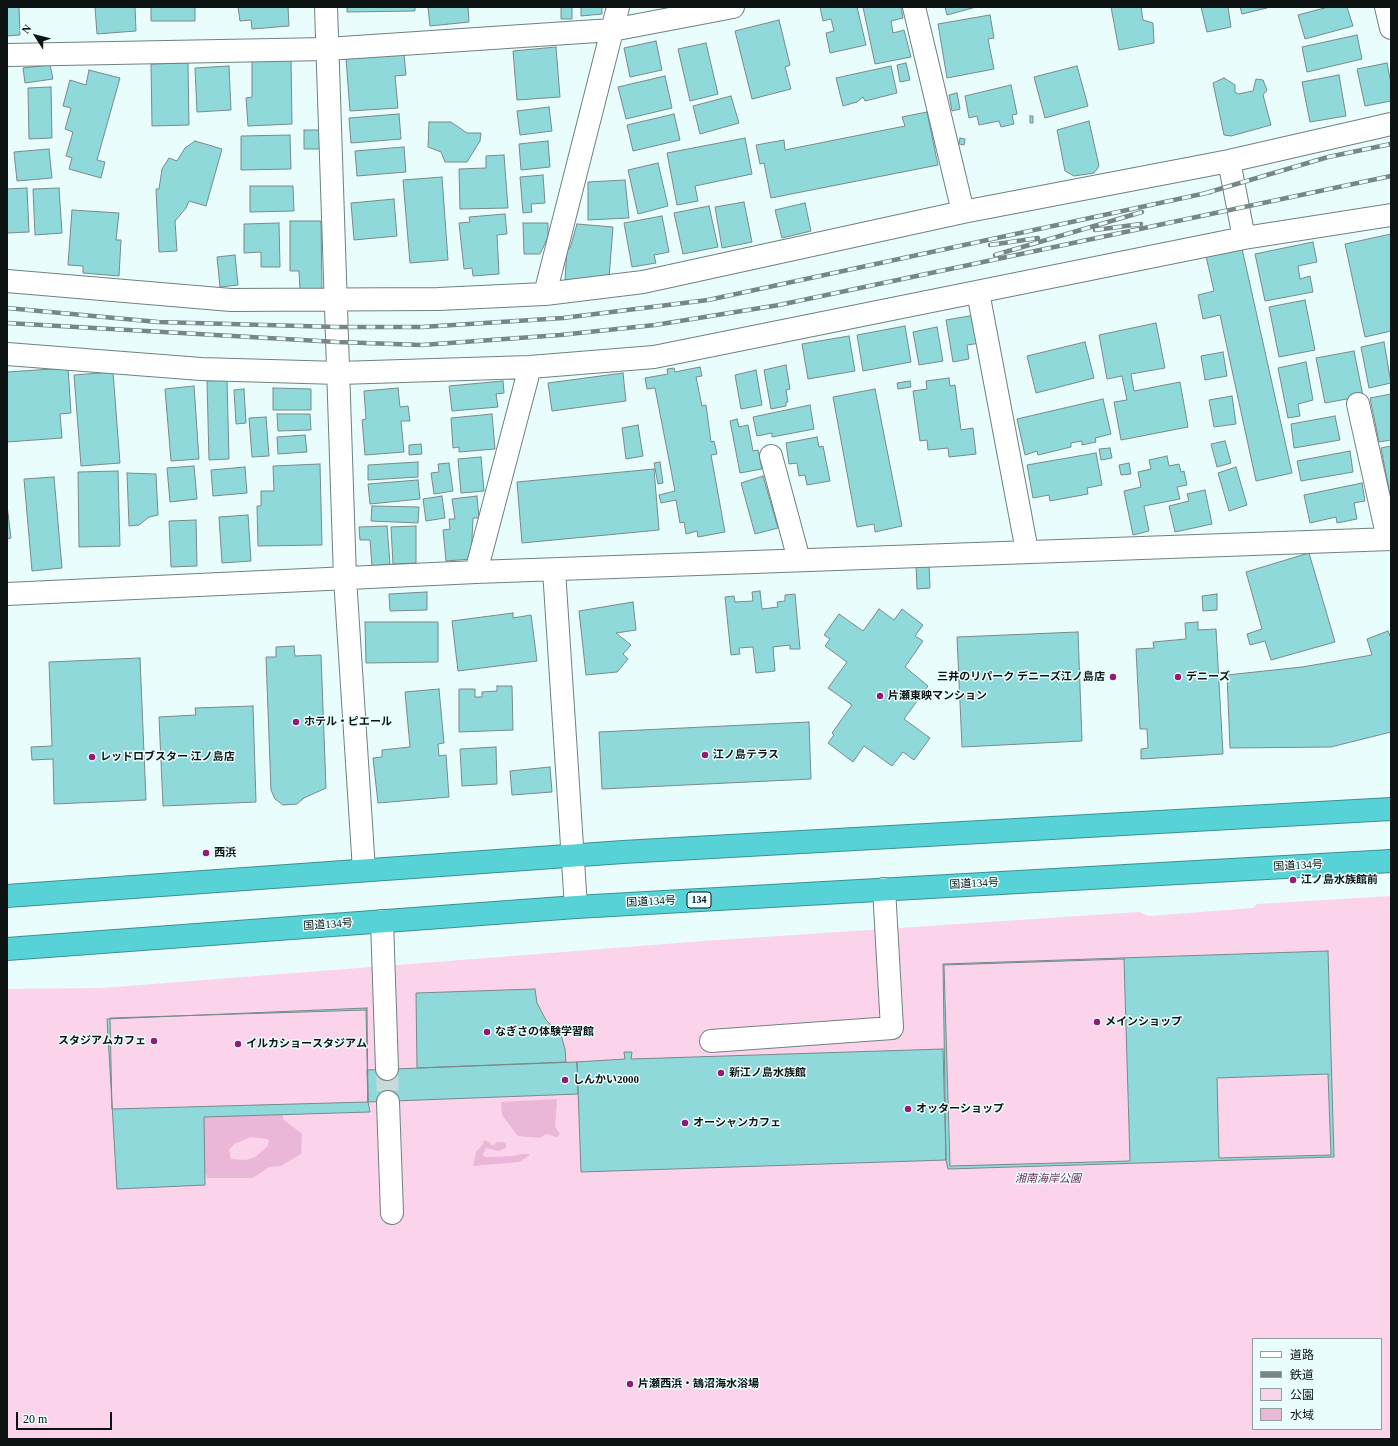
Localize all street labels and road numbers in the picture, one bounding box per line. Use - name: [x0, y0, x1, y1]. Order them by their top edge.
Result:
- street label: 国道134号: [1273, 858, 1323, 874]
- street label: 国道134号: [949, 876, 999, 892]
- road number: 134: [687, 892, 711, 908]
- street label: 国道134号: [626, 894, 676, 910]
- street label: 国道134号: [303, 917, 353, 933]

